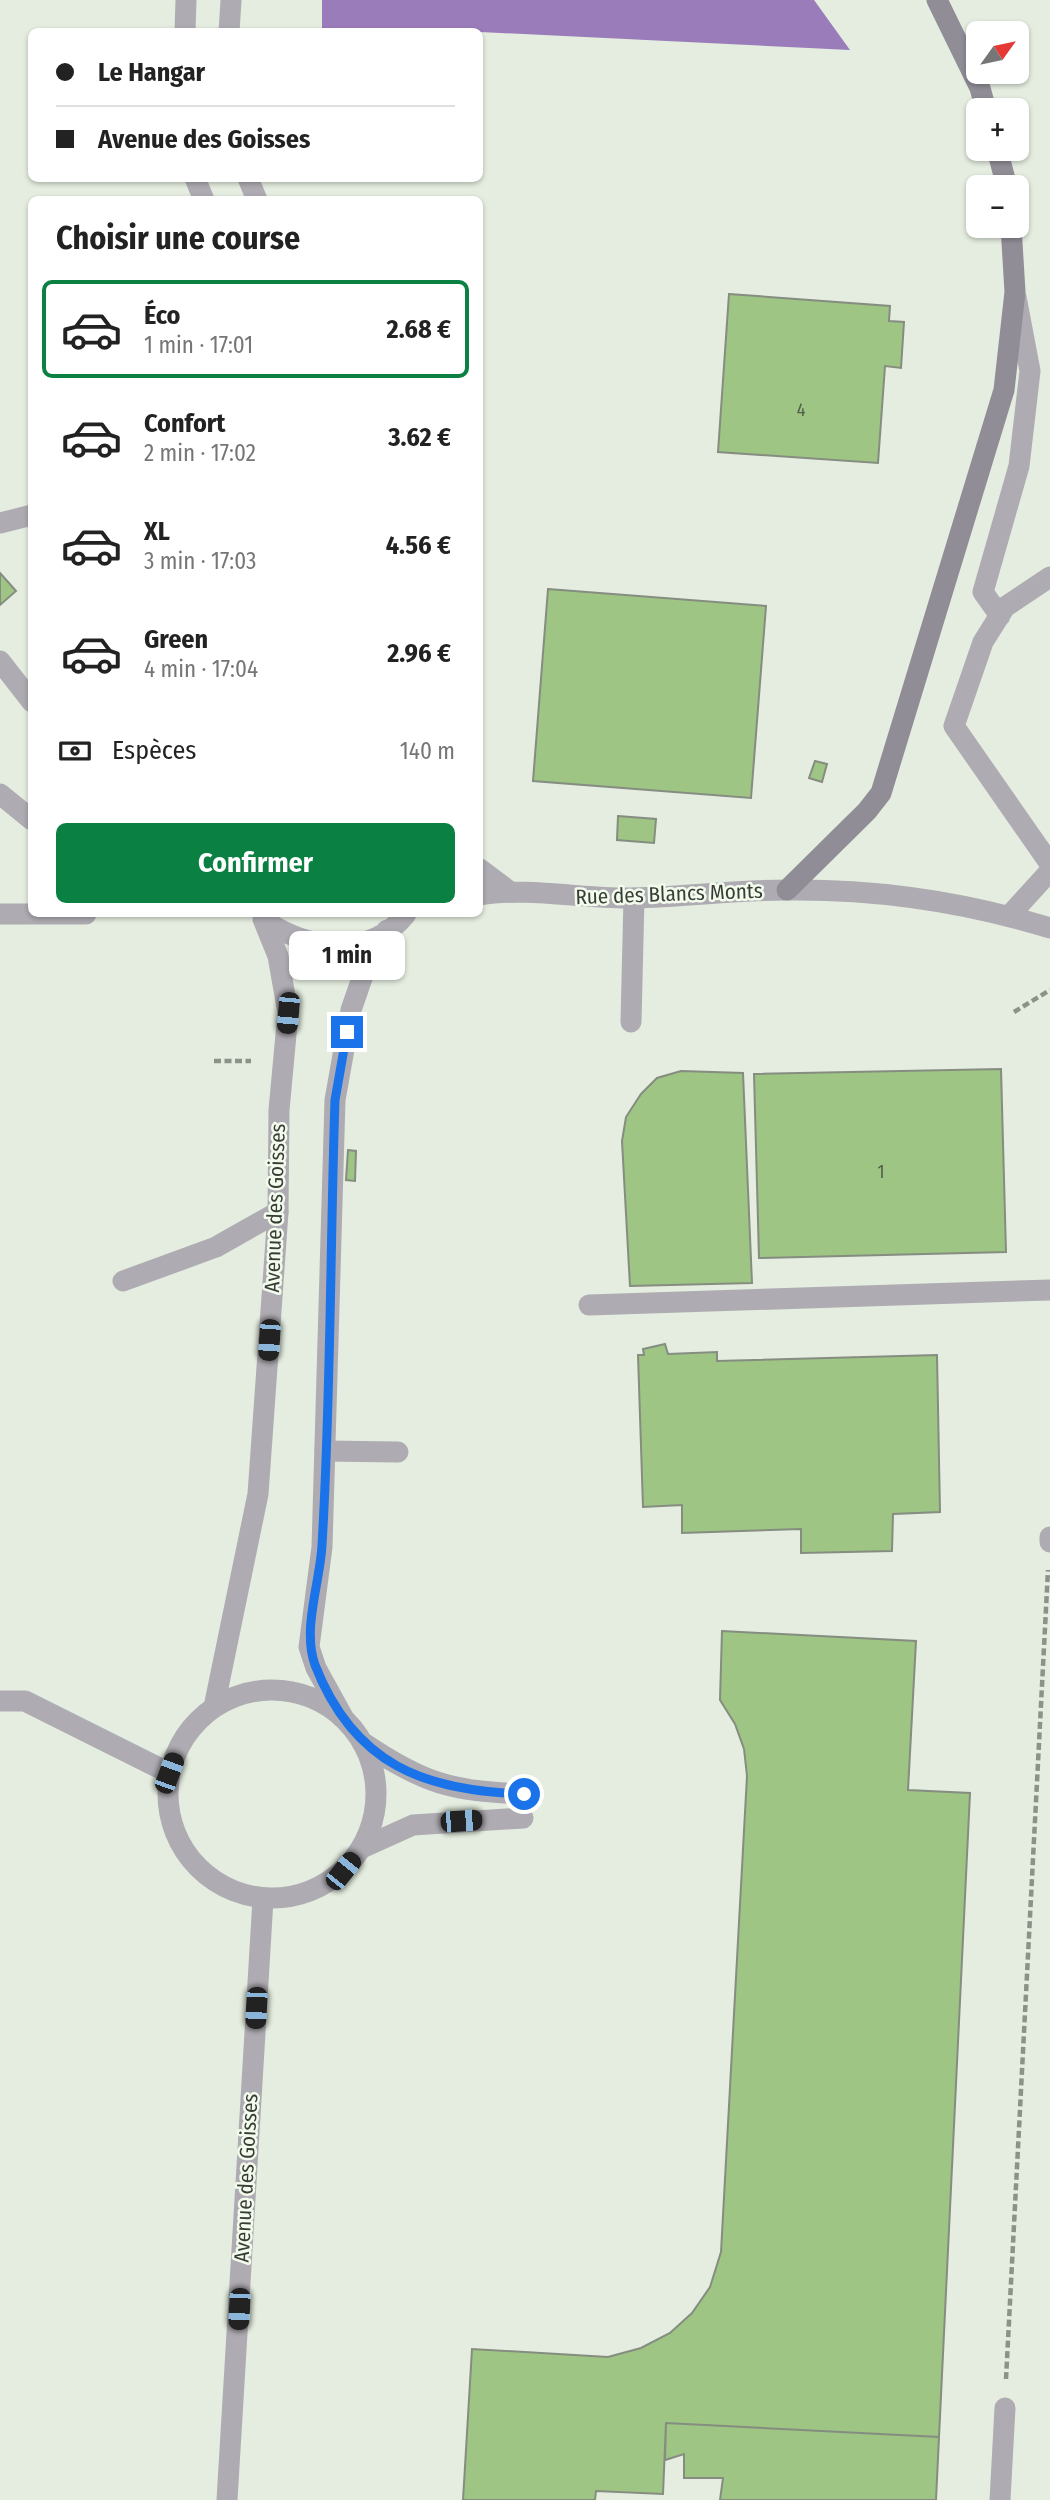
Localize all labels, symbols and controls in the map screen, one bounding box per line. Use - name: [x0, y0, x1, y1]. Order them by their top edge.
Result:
- north arrow: [966, 21, 1029, 84]
- map controls: [966, 21, 1029, 238]
- text: Le Hangar: [98, 57, 205, 88]
- button: +: [966, 98, 1029, 161]
- text: Avenue des Goisses: [98, 124, 310, 155]
- button: −: [966, 175, 1029, 238]
- text: Choisir une course: [56, 219, 300, 257]
- icon: car: [60, 298, 123, 361]
- text: Éco: [144, 300, 181, 331]
- text: 2.68 €: [387, 314, 451, 345]
- text: 1 min · 17:01: [144, 331, 253, 359]
- house number: 4: [797, 399, 806, 421]
- icon: car: [60, 406, 123, 469]
- text: Confort: [144, 408, 225, 439]
- text: 3.62 €: [388, 422, 451, 453]
- text: 2 min · 17:02: [144, 439, 256, 467]
- icon: car: [60, 514, 123, 577]
- text: XL: [144, 516, 170, 547]
- text: 4.56 €: [386, 530, 451, 561]
- text: 3 min · 17:03: [144, 547, 256, 575]
- icon: car: [60, 622, 123, 685]
- text: Green: [144, 624, 208, 655]
- text: 2.96 €: [387, 638, 451, 669]
- text: 4 min · 17:04: [144, 655, 258, 683]
- icon: cash: [56, 732, 94, 770]
- text: Espèces: [112, 735, 196, 766]
- text: 140 m: [400, 737, 455, 765]
- button: Confirmer: [56, 823, 455, 903]
- street label: Rue des Blancs Monts: [575, 878, 763, 910]
- callout: 1 min: [289, 930, 405, 979]
- text: 1 min: [322, 941, 372, 969]
- car: [276, 991, 301, 1035]
- route end: [331, 1016, 363, 1048]
- street label: Avenue des Goisses: [259, 1123, 291, 1293]
- house number: 1: [877, 1161, 885, 1183]
- car: [258, 1318, 281, 1362]
- car: [152, 1750, 187, 1796]
- route start: [508, 1778, 540, 1810]
- car: [440, 1809, 483, 1833]
- car: [322, 1848, 365, 1894]
- car: [245, 1986, 268, 2030]
- street label: Avenue des Goisses: [229, 2093, 263, 2263]
- car: [228, 2287, 251, 2331]

